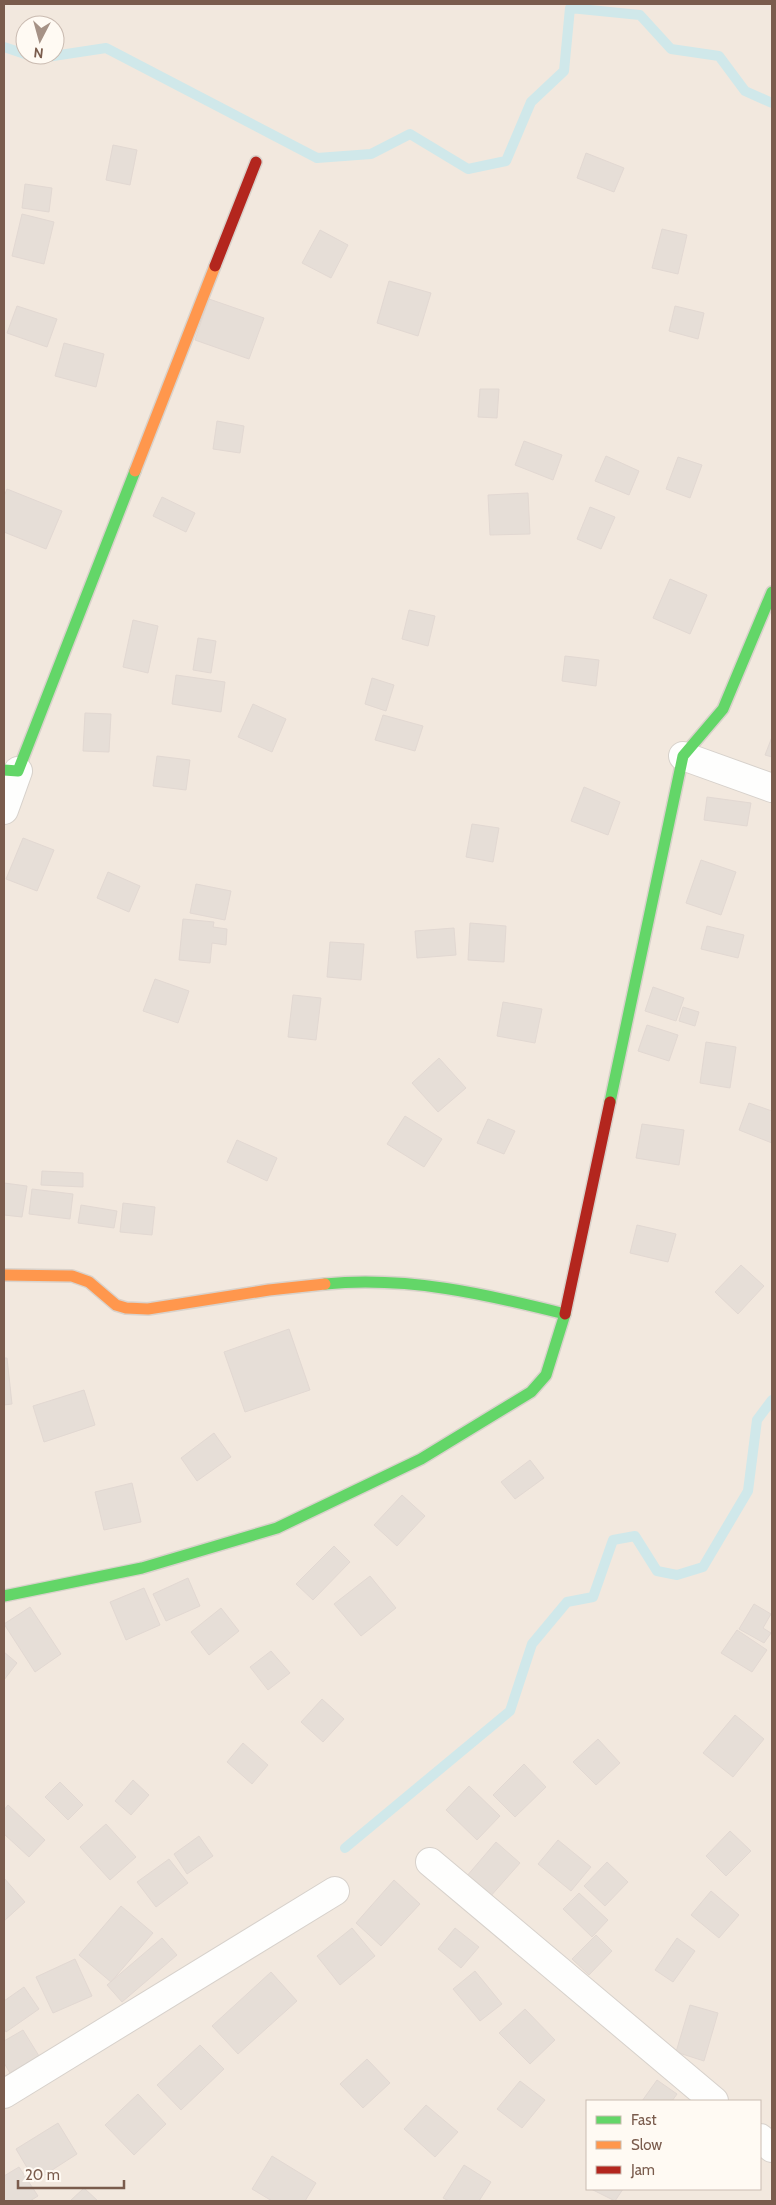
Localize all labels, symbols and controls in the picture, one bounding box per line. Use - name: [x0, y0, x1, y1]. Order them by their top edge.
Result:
- north arrow: [15, 15, 65, 65]
- text: N: [33, 43, 45, 62]
- legend: [586, 2100, 761, 2190]
- text: Fast: [631, 2111, 656, 2129]
- text: Slow: [631, 2136, 662, 2154]
- scale bar: [18, 2158, 124, 2190]
- text: Jam: [630, 2161, 655, 2179]
- text: 20 m: [25, 2166, 60, 2184]

